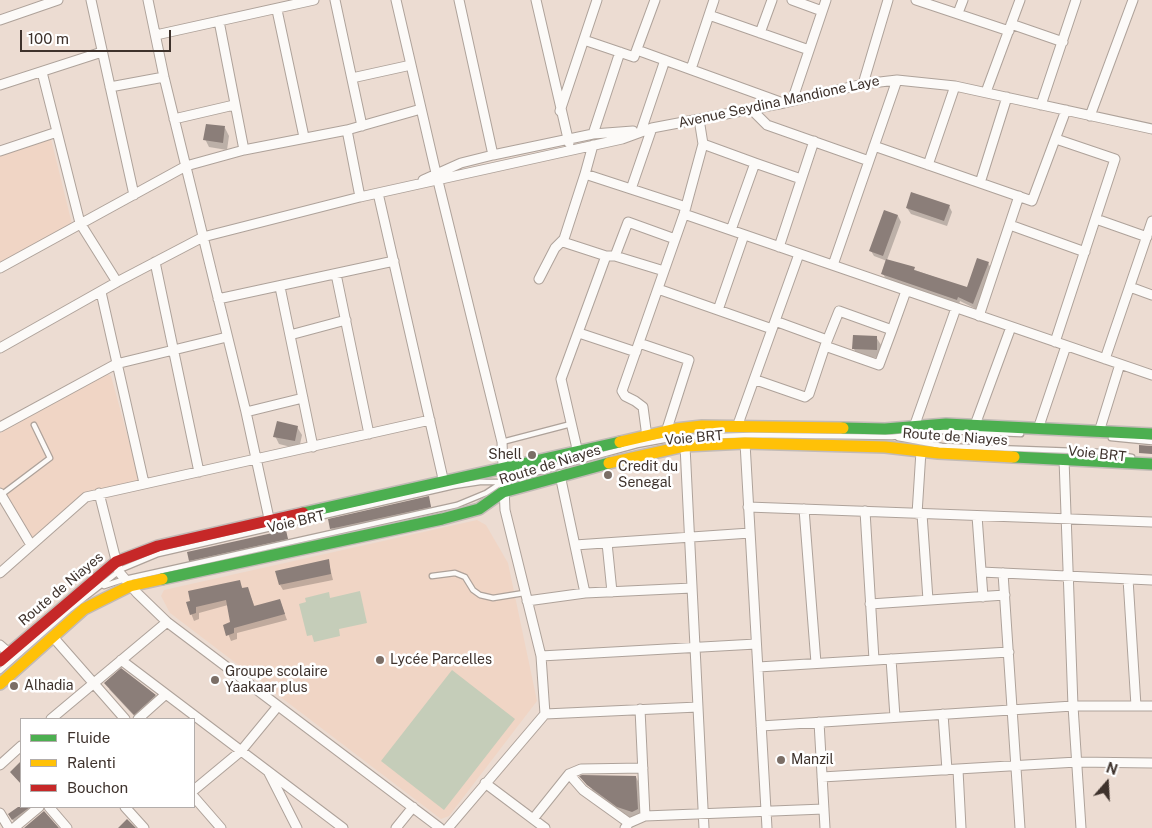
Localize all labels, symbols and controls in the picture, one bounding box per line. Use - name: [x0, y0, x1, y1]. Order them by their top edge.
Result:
- scale bar: [22, 20, 174, 52]
- text: 100 m: [28, 30, 69, 47]
- street label: Avenue Seydina Mandione Laye: [677, 72, 881, 132]
- street label: Route de Niayes: [902, 425, 1008, 449]
- street label: Voie BRT: [664, 427, 724, 449]
- street label: Route de Niayes: [497, 442, 603, 488]
- street label: Voie BRT: [1067, 443, 1127, 465]
- place label: Shell: [488, 447, 522, 463]
- marker: Shell: [526, 449, 538, 461]
- place label: Credit du Senegal: [618, 459, 678, 492]
- marker: Credit du Senegal: [602, 469, 614, 481]
- street label: Voie BRT: [266, 507, 326, 537]
- street label: Route de Niayes: [15, 549, 107, 629]
- place label: Lycée Parcelles: [390, 652, 492, 668]
- marker: Lycée Parcelles: [374, 654, 386, 666]
- place label: Groupe scolaire Yaakaar plus: [225, 664, 328, 696]
- marker: Groupe scolaire Yaakaar plus: [209, 674, 221, 686]
- place label: Alhadia: [24, 678, 74, 694]
- marker: Alhadia: [8, 680, 20, 692]
- legend: [20, 718, 195, 808]
- text: Fluide: [67, 729, 110, 746]
- place label: Manzil: [791, 752, 834, 768]
- text: Ralenti: [67, 754, 116, 771]
- marker: Manzil: [775, 754, 787, 766]
- north arrow: [1082, 758, 1132, 808]
- text: N: [1104, 759, 1120, 778]
- text: Bouchon: [67, 779, 128, 796]

